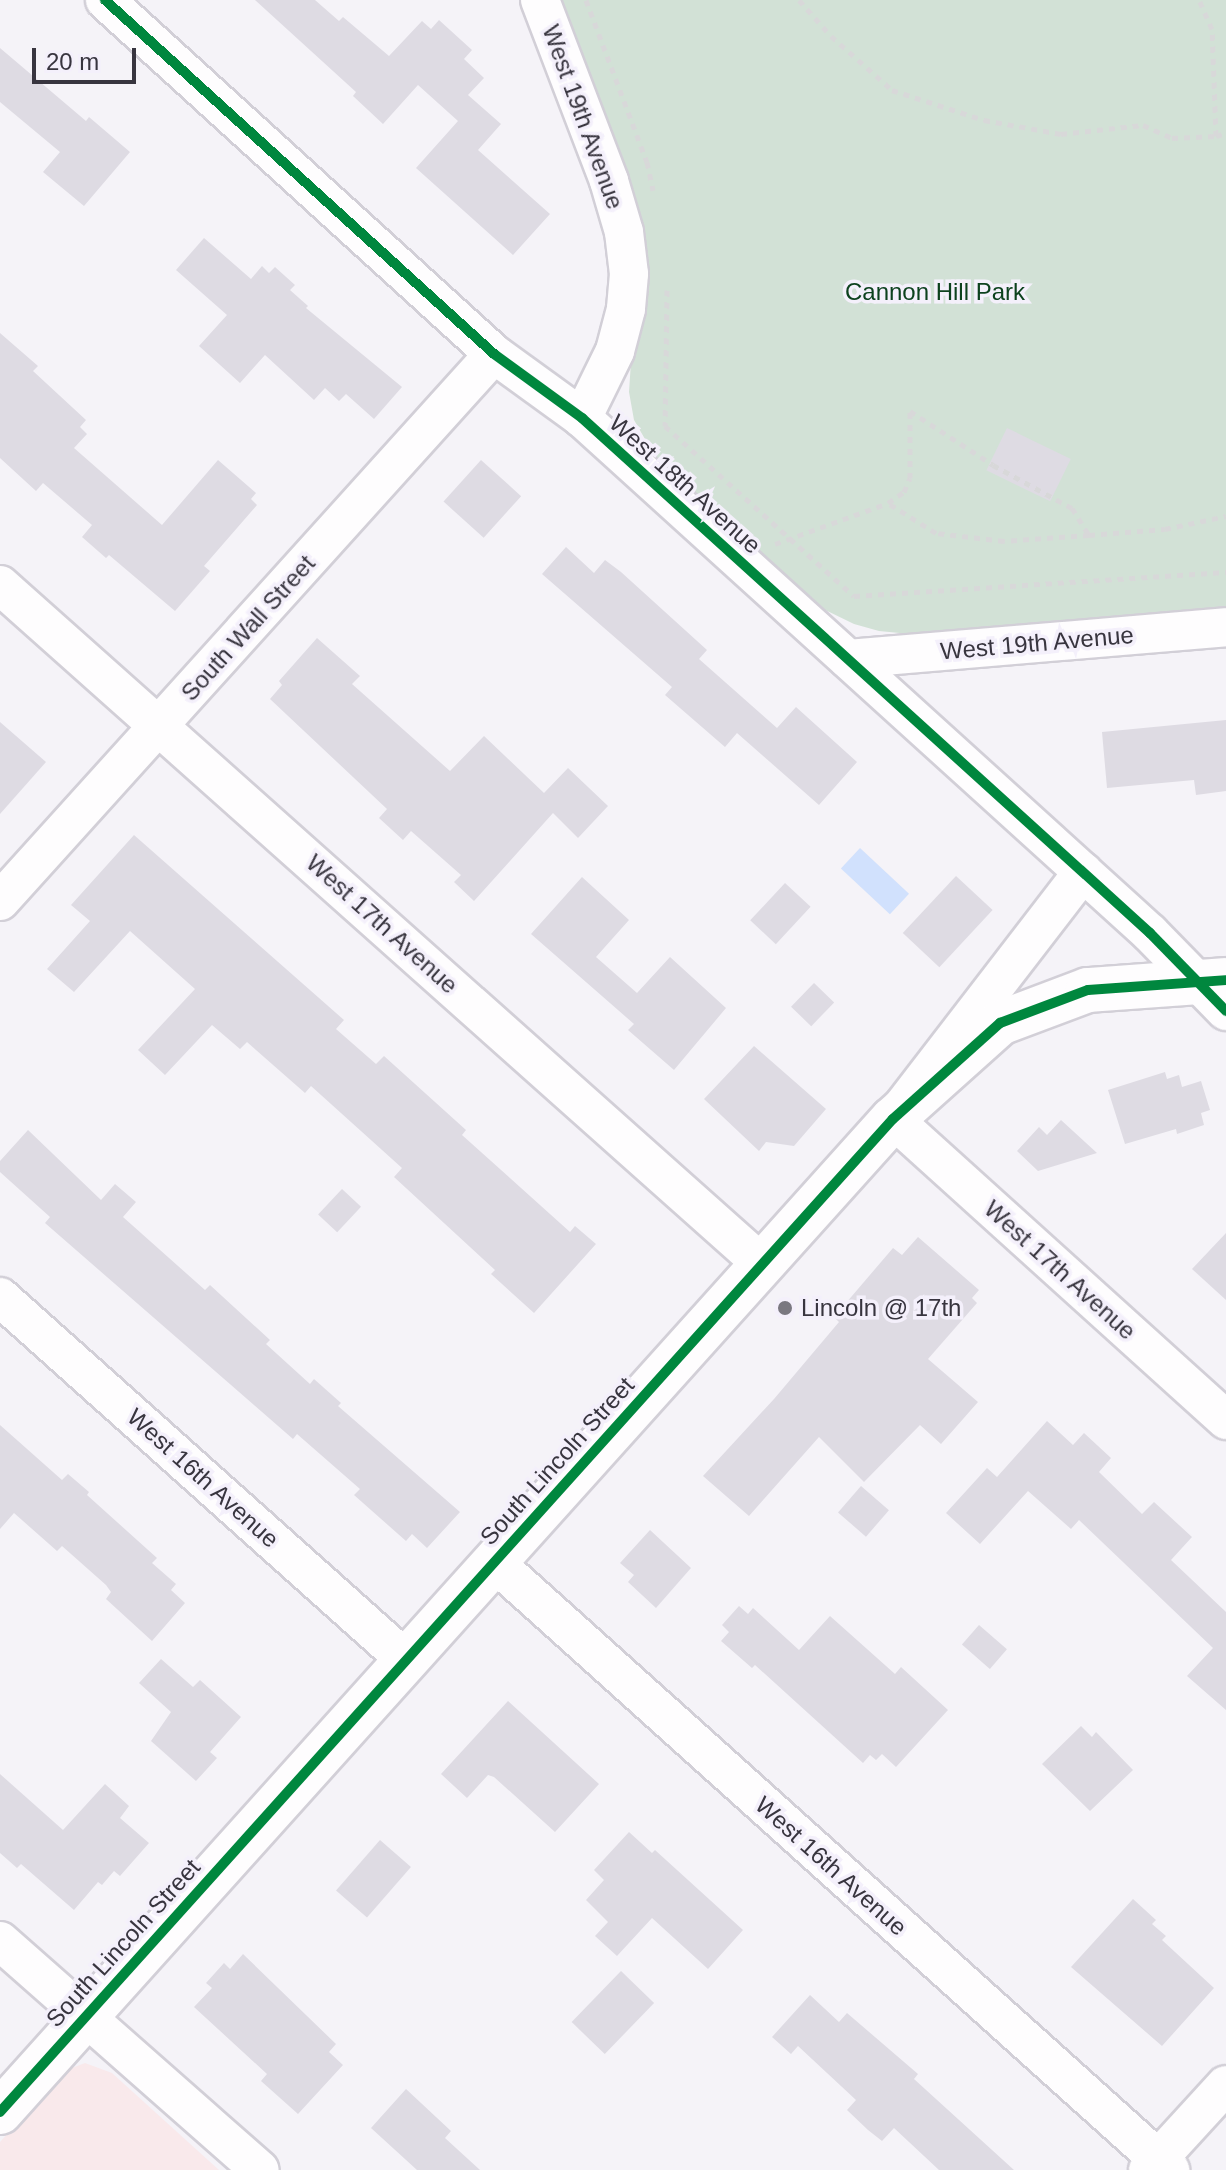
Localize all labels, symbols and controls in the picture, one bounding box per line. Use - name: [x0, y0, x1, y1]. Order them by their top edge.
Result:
- street label: West 19th Avenue: [536, 20, 630, 214]
- scale bar: [36, 32, 140, 82]
- text: 20 m: [46, 48, 99, 75]
- park label: Cannon Hill Park: [845, 278, 1025, 306]
- street label: West 18th Avenue: [603, 408, 767, 560]
- street label: South Wall Street: [175, 549, 321, 707]
- street label: West 19th Avenue: [938, 620, 1136, 666]
- street label: West 17th Avenue: [300, 848, 464, 1000]
- street label: West 17th Avenue: [978, 1194, 1142, 1346]
- place label: Lincoln @ 17th: [801, 1294, 961, 1322]
- marker: Lincoln @ 17th: [776, 1299, 794, 1317]
- street label: South Lincoln Street: [474, 1371, 640, 1551]
- street label: West 16th Avenue: [121, 1402, 285, 1554]
- street label: West 16th Avenue: [749, 1790, 913, 1942]
- street label: South Lincoln Street: [40, 1853, 206, 2033]

